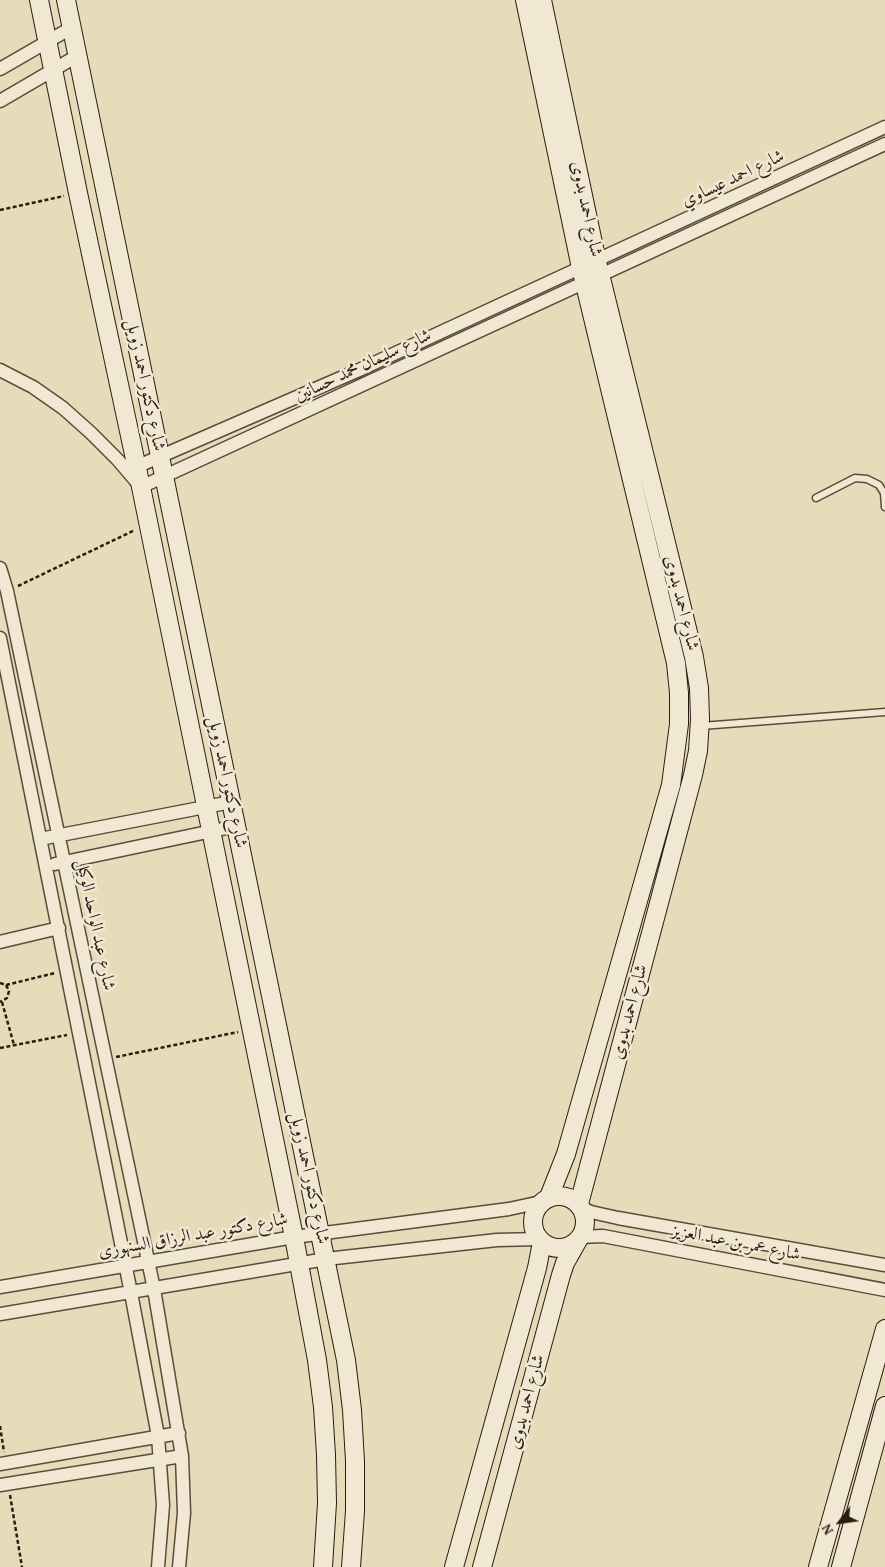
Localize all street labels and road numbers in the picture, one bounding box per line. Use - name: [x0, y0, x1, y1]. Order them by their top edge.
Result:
- street label: شارع احمد عيساوي: [678, 146, 788, 212]
- street label: شارع احمد بدوى: [565, 159, 607, 259]
- street label: شارع دكتور احمد زويل: [120, 317, 170, 453]
- street label: شارع سليمان محمد حسانين: [291, 325, 435, 407]
- street label: شارع احمد بدوى: [659, 553, 703, 653]
- street label: شارع دكتور احمد زويل: [202, 714, 252, 850]
- street label: شارع عبد الواحد الوكيل: [71, 857, 119, 993]
- street label: شارع احمد بدوى: [607, 962, 653, 1062]
- street label: شارع دكتور احمد زويل: [284, 1110, 334, 1246]
- street label: شارع دكتور عبد الرزاق السنهورى: [97, 1209, 289, 1263]
- street label: شارع عمر بن عبد العزيز: [670, 1220, 802, 1266]
- street label: شارع احمد بدوى: [504, 1352, 550, 1452]

